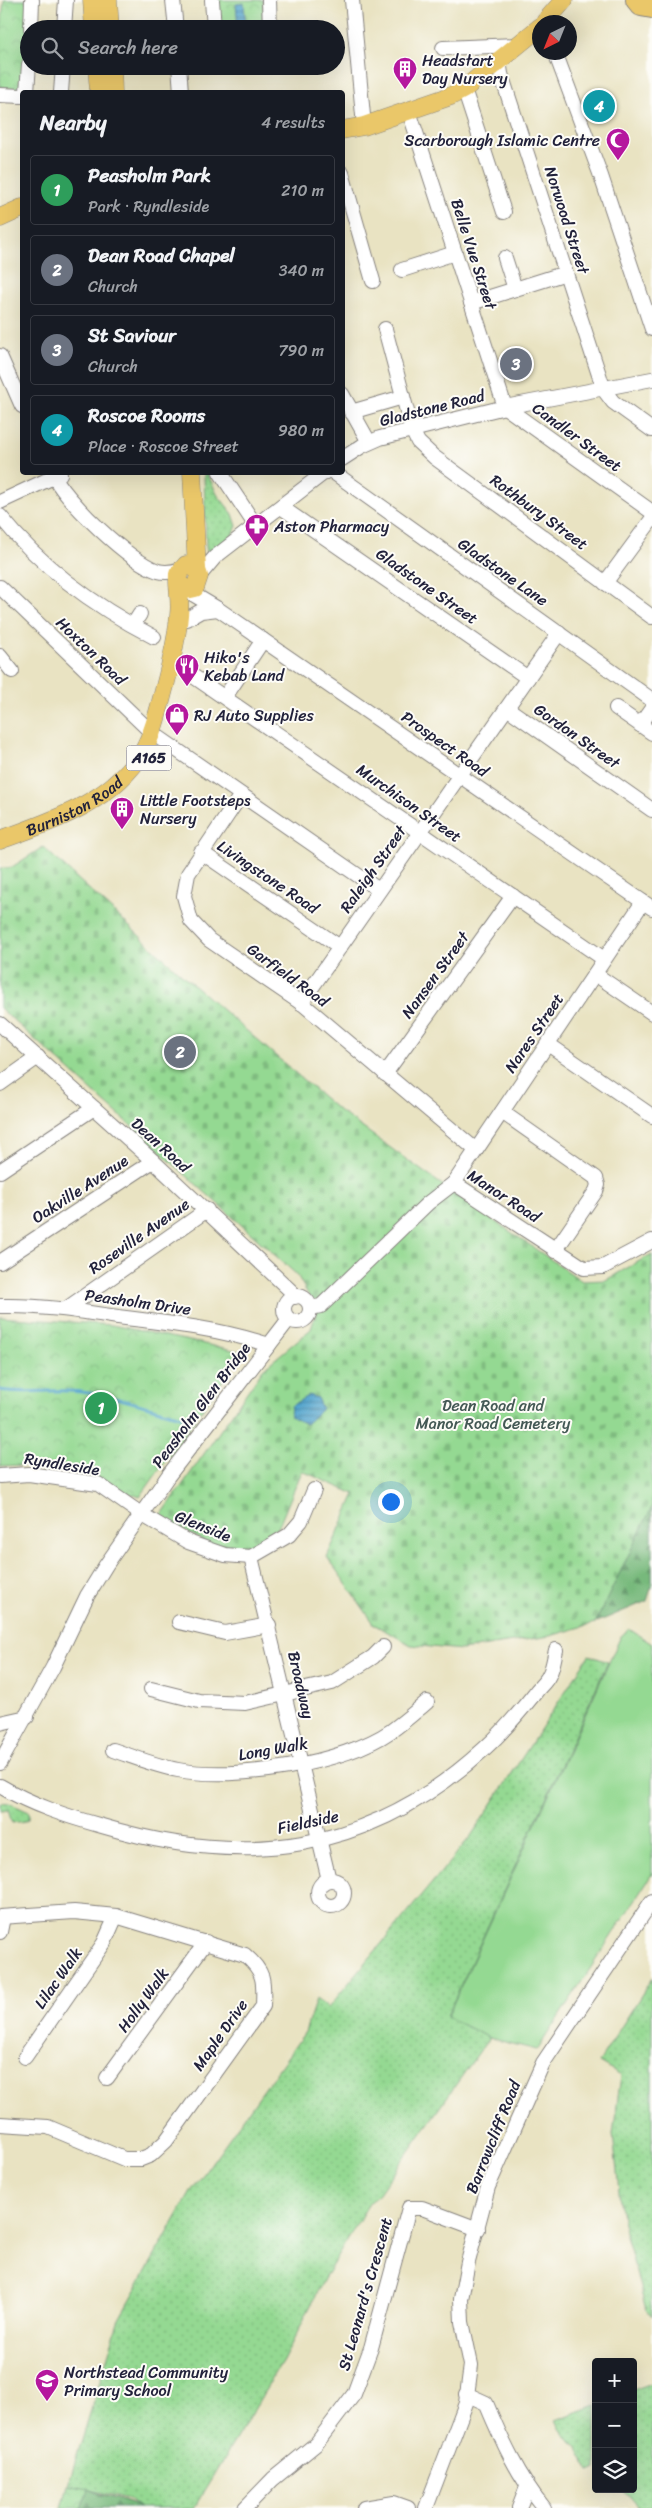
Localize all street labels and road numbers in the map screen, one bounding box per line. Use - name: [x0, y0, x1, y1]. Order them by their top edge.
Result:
- street label: Norwood Street: [536, 162, 598, 278]
- street label: Belle Vue Street: [442, 195, 506, 314]
- street label: Gladstone Road: [376, 381, 489, 435]
- street label: Candler Street: [526, 394, 628, 480]
- street label: Rothbury Street: [484, 466, 594, 558]
- street label: Gladstone Lane: [451, 530, 555, 614]
- street label: Gladstone Street: [370, 540, 484, 632]
- street label: Hoxton Road: [49, 609, 134, 694]
- street label: Gordon Street: [528, 695, 627, 777]
- street label: Prospect Road: [395, 703, 496, 786]
- road number: A165: [126, 746, 172, 770]
- street label: Murchison Street: [350, 756, 468, 850]
- street label: Burniston Road: [22, 768, 131, 844]
- street label: Raleigh Street: [332, 818, 414, 919]
- street label: Livingstone Road: [211, 832, 326, 923]
- street label: Nansen Street: [393, 925, 477, 1025]
- street label: Garfield Road: [241, 935, 337, 1016]
- street label: Nares Street: [496, 987, 572, 1079]
- street label: Dean Road: [124, 1110, 199, 1181]
- street label: Oakville Avenue: [26, 1146, 135, 1231]
- street label: Manor Road: [461, 1161, 548, 1232]
- street label: Roseville Avenue: [82, 1190, 196, 1282]
- street label: Peasholm Drive: [83, 1280, 193, 1324]
- street label: Peasholm Glen Bridge: [144, 1335, 258, 1474]
- street label: Ryndleside: [22, 1444, 102, 1484]
- street label: Glenside: [170, 1502, 236, 1551]
- street label: Broadway: [279, 1648, 323, 1722]
- street label: Long Walk: [236, 1729, 310, 1769]
- street label: Fieldside: [275, 1801, 341, 1843]
- street label: Lilac Walk: [26, 1941, 90, 2015]
- street label: Holly Walk: [109, 1961, 177, 2039]
- street label: Maple Drive: [184, 1993, 256, 2077]
- street label: Barrowcliff Road: [457, 2074, 530, 2198]
- street label: St Leonard's Crescent: [329, 2214, 401, 2374]

